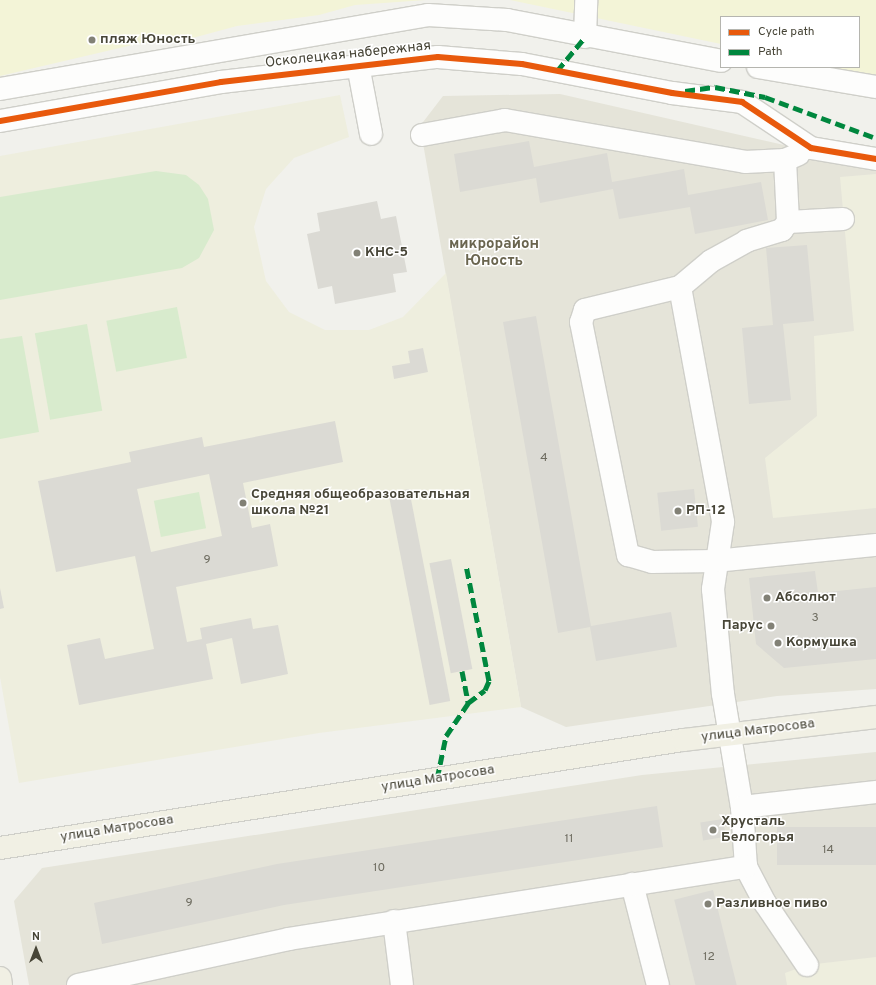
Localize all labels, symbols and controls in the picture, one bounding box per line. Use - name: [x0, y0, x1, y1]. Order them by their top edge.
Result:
- legend: [720, 16, 860, 68]
- text: Cycle path: [758, 24, 815, 40]
- place label: пляж Юность: [100, 32, 196, 48]
- marker: пляж Юность: [87, 35, 97, 45]
- street label: Осколецкая набережная: [264, 38, 432, 72]
- text: Path: [758, 44, 783, 60]
- district label: микрорайон Юность: [449, 235, 539, 270]
- place label: КНС-5: [365, 245, 408, 261]
- marker: КНС-5: [352, 248, 362, 258]
- house number: 4: [540, 452, 548, 466]
- place label: Средняя общеобразовательная школа №21: [251, 487, 470, 520]
- marker: Средняя общеобразовательная школа №21: [238, 498, 248, 508]
- place label: РП-12: [686, 503, 726, 519]
- marker: РП-12: [673, 506, 683, 516]
- house number: 9: [203, 554, 211, 568]
- place label: Абсолют: [775, 590, 836, 606]
- marker: Абсолют: [762, 593, 772, 603]
- house number: 3: [811, 612, 819, 626]
- place label: Парус: [722, 618, 763, 634]
- marker: Парус: [766, 621, 776, 631]
- place label: Кормушка: [786, 635, 857, 651]
- marker: Кормушка: [773, 638, 783, 648]
- street label: улица Матросова: [700, 716, 816, 746]
- street label: улица Матросова: [380, 762, 496, 796]
- street label: улица Матросова: [59, 812, 175, 846]
- place label: Хрусталь Белогорья: [721, 814, 794, 846]
- marker: Хрусталь Белогорья: [708, 825, 718, 835]
- house number: 11: [565, 833, 573, 847]
- house number: 14: [822, 844, 834, 858]
- house number: 10: [373, 862, 385, 876]
- place label: Разливное пиво: [716, 896, 828, 912]
- house number: 9: [185, 897, 193, 911]
- marker: Разливное пиво: [703, 899, 713, 909]
- north arrow: [16, 929, 56, 969]
- text: N: [32, 930, 40, 944]
- house number: 12: [703, 951, 715, 965]

